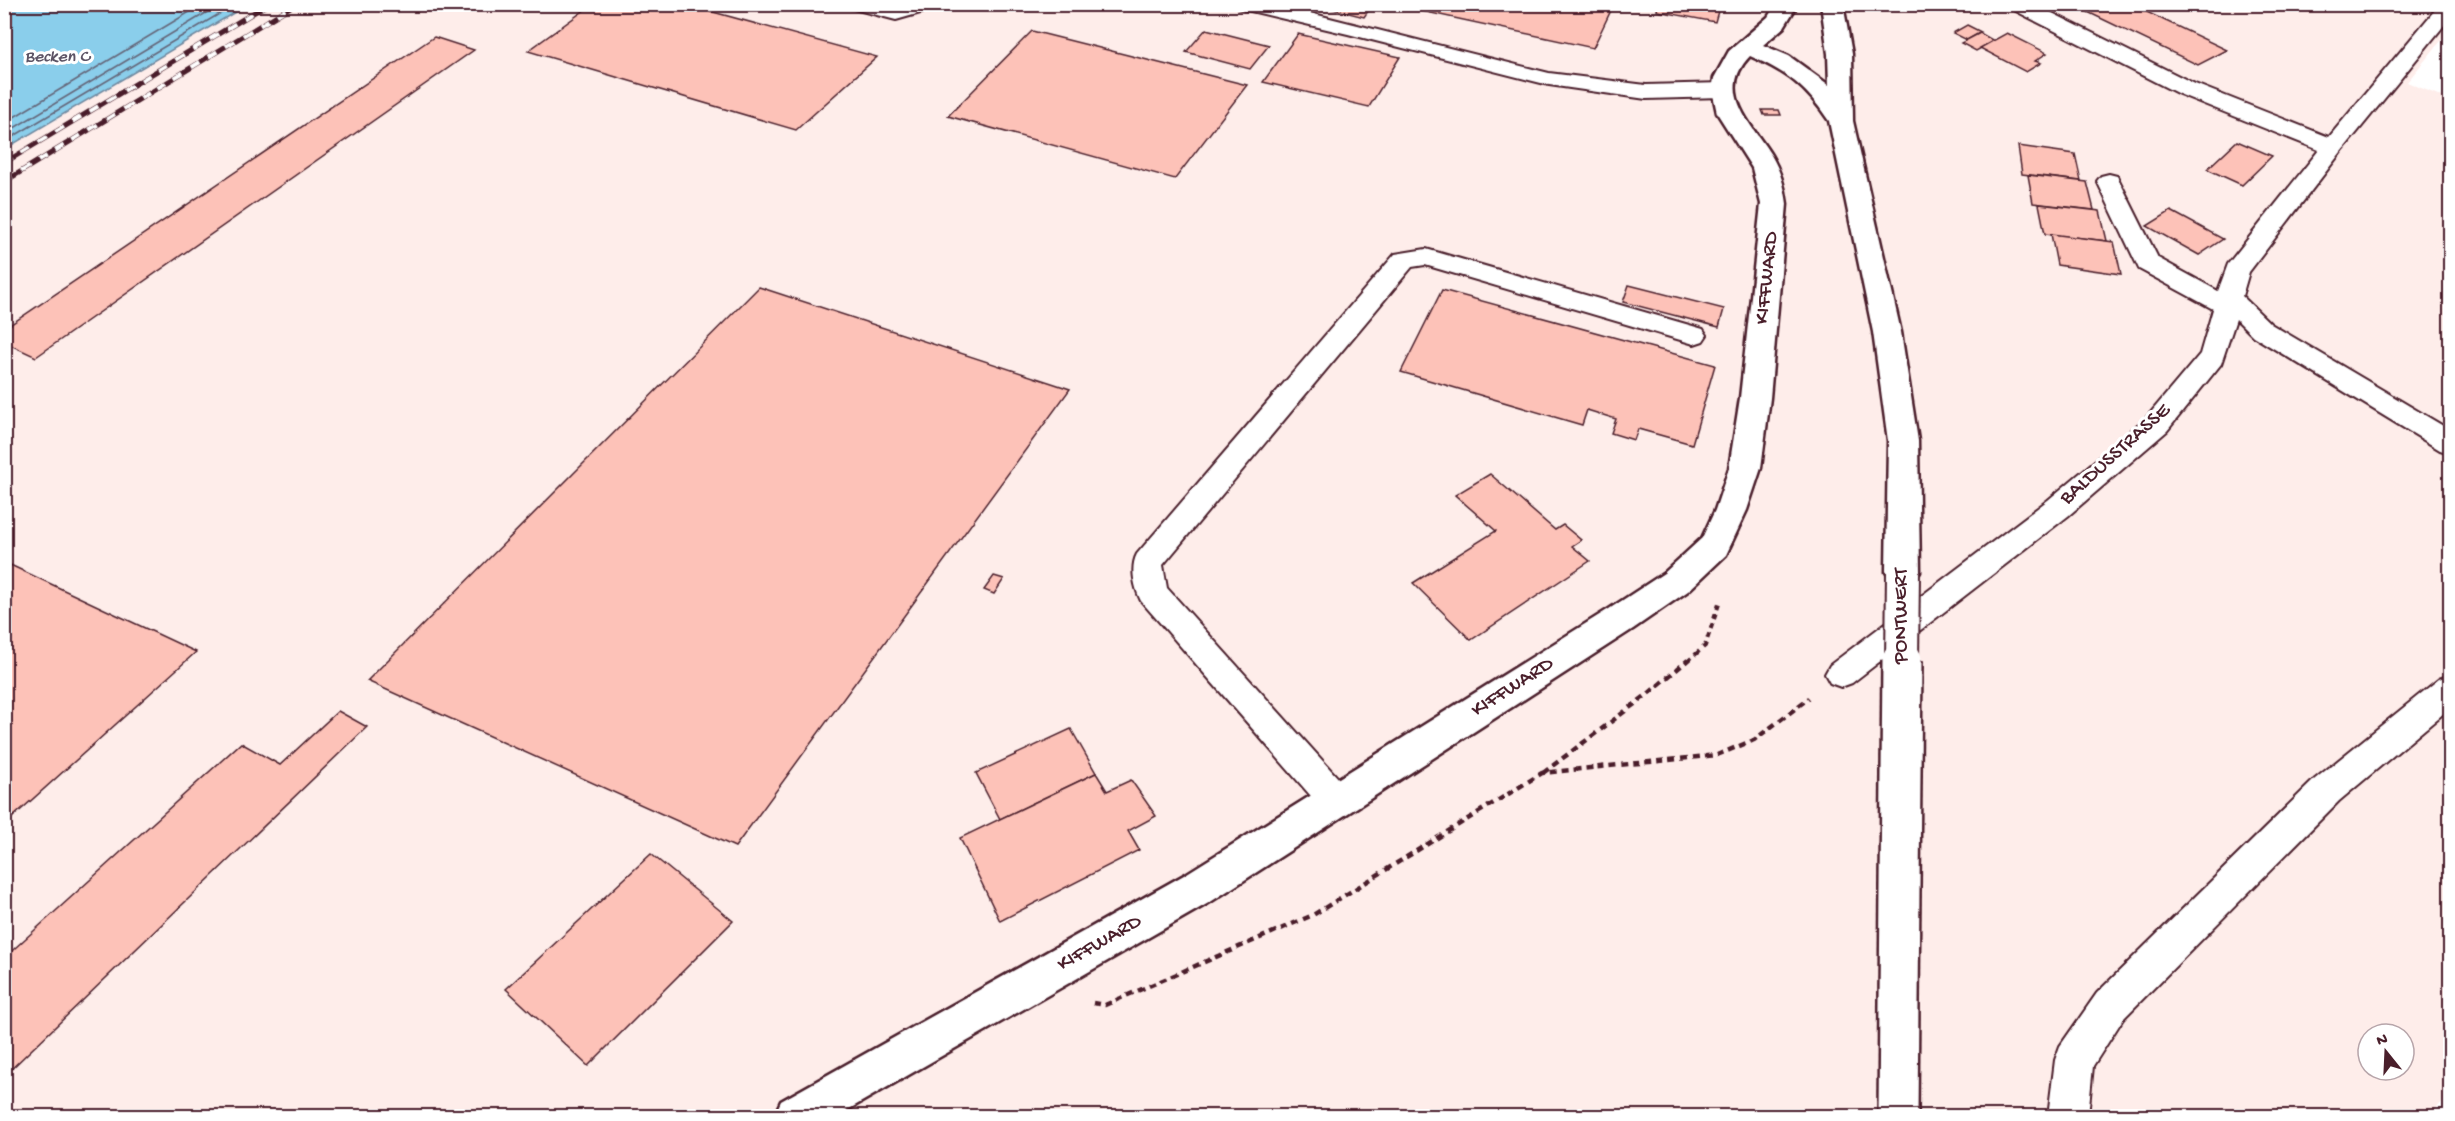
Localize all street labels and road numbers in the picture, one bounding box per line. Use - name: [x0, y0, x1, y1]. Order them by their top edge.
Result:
- street label: KIFFWARD: [1751, 230, 1785, 326]
- street label: BALDUSSTRASSE: [2055, 398, 2177, 512]
- street label: PONTWERT: [1890, 567, 1915, 665]
- street label: KIFFWARD: [1467, 652, 1559, 724]
- street label: KIFFWARD: [1053, 910, 1147, 978]

